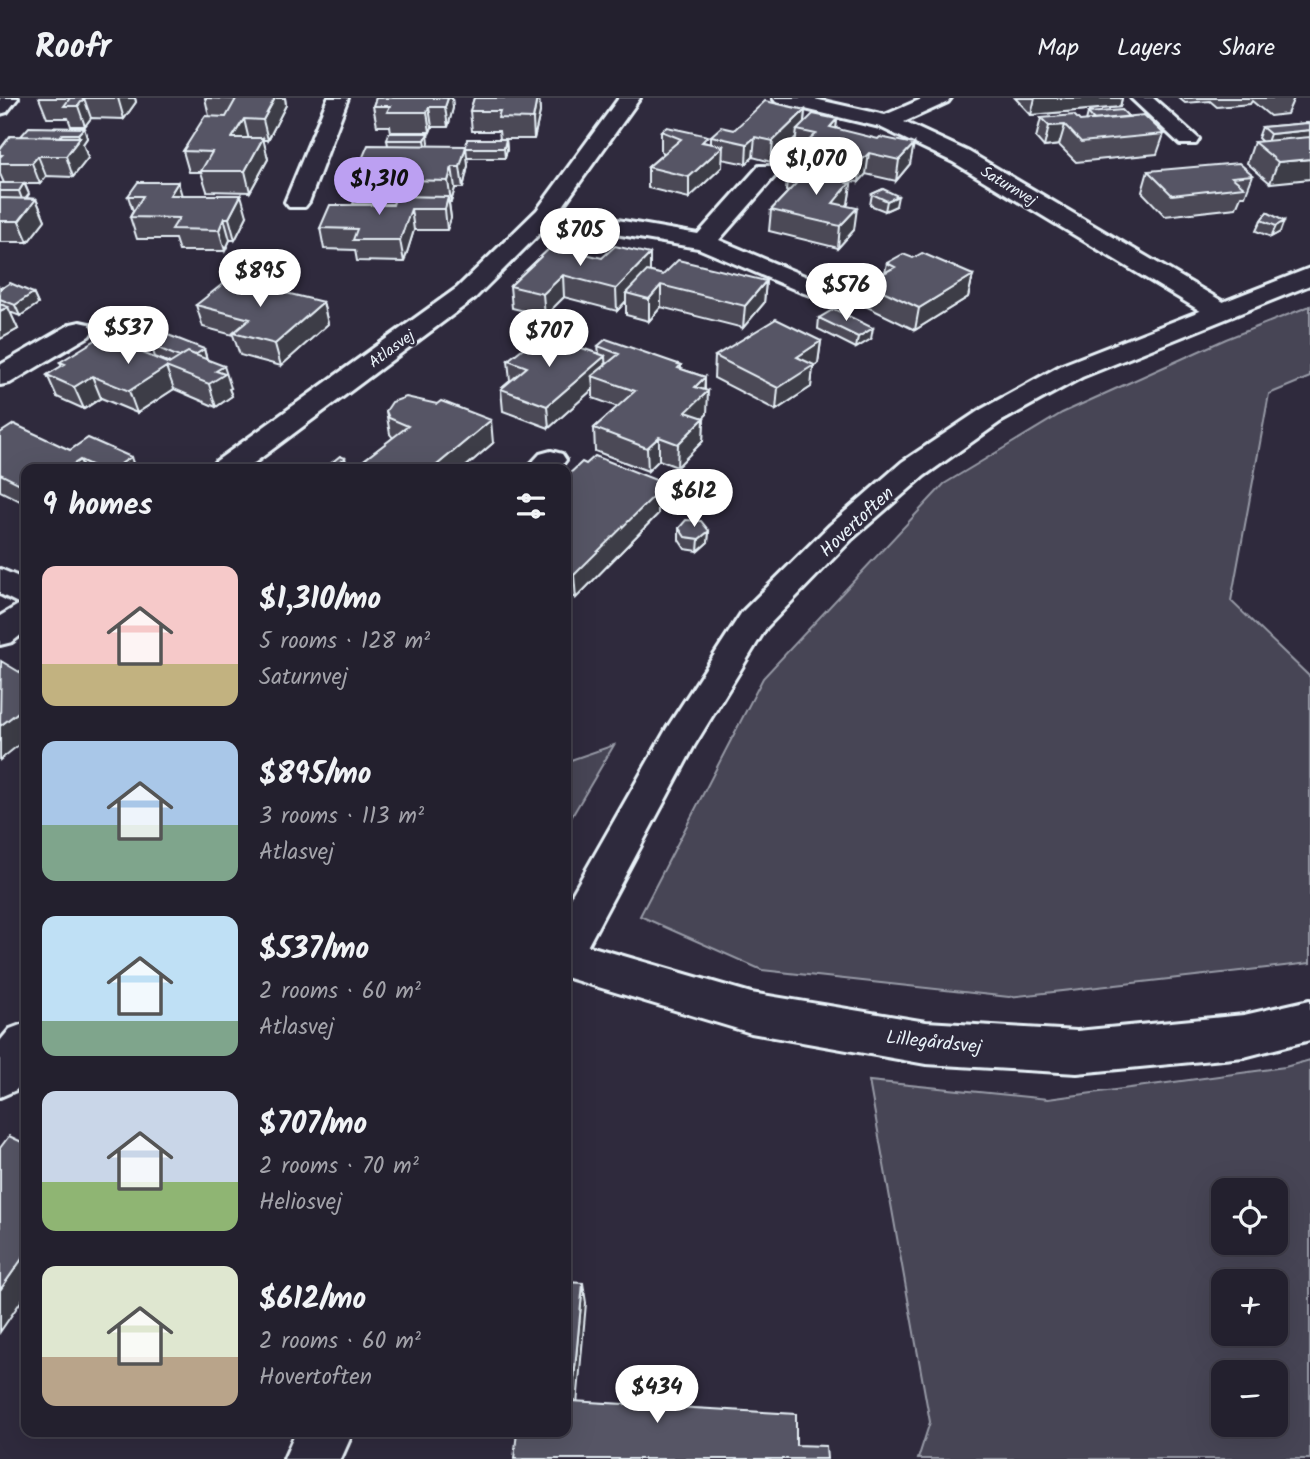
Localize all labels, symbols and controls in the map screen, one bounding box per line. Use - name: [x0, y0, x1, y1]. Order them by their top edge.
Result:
- text: Roofr: [35, 22, 111, 75]
- text: Map: [1037, 29, 1079, 68]
- text: Layers: [1117, 29, 1181, 68]
- text: Share: [1219, 29, 1275, 68]
- pin: $1,070: [759, 138, 873, 197]
- text: $1,070: [785, 142, 847, 178]
- pin: $1,310: [322, 158, 436, 217]
- street label: Saturnvej: [975, 160, 1042, 213]
- text: $1,310: [350, 162, 408, 198]
- pin: $705: [539, 208, 621, 268]
- text: $705: [556, 213, 604, 249]
- pin: $895: [219, 250, 301, 309]
- text: $895: [235, 254, 285, 290]
- pin: $576: [805, 264, 887, 323]
- text: $576: [822, 268, 870, 304]
- pin: $537: [87, 306, 169, 366]
- pin: $707: [508, 310, 590, 369]
- text: $537: [104, 311, 152, 347]
- text: $707: [525, 314, 573, 350]
- street label: Atlasvej: [363, 323, 421, 375]
- pin: $612: [653, 470, 735, 529]
- text: $612: [671, 474, 717, 510]
- street label: Hovertoften: [813, 480, 902, 565]
- text: 9 homes: [42, 482, 153, 530]
- icon: filters: [512, 487, 550, 525]
- text: $1,310/mo: [259, 576, 381, 624]
- icon: home: [98, 594, 182, 678]
- text: 5 rooms · 128 m²: [259, 624, 430, 660]
- text: Saturnvej: [259, 660, 348, 696]
- text: $895/mo: [259, 751, 372, 799]
- icon: home: [98, 769, 182, 853]
- text: 3 rooms · 113 m²: [259, 799, 424, 835]
- text: Atlasvej: [259, 835, 334, 871]
- text: $537/mo: [259, 926, 369, 974]
- icon: home: [98, 944, 182, 1028]
- text: 2 rooms · 60 m²: [259, 974, 421, 1010]
- text: Atlasvej: [259, 1010, 334, 1046]
- street label: Lillegårdsvej: [884, 1023, 984, 1063]
- text: $707/mo: [259, 1101, 367, 1149]
- icon: home: [98, 1119, 182, 1203]
- text: 2 rooms · 70 m²: [259, 1149, 419, 1185]
- map controls: [1211, 1178, 1288, 1437]
- button: locate: [1211, 1178, 1288, 1255]
- text: Heliosvej: [259, 1185, 342, 1221]
- button: +: [1211, 1269, 1288, 1346]
- text: $612/mo: [259, 1276, 366, 1324]
- icon: home: [98, 1294, 182, 1378]
- text: 2 rooms · 60 m²: [259, 1324, 421, 1360]
- text: Hovertoften: [259, 1360, 372, 1396]
- button: −: [1211, 1360, 1288, 1437]
- pin: $434: [616, 1366, 698, 1425]
- text: $434: [631, 1370, 683, 1406]

